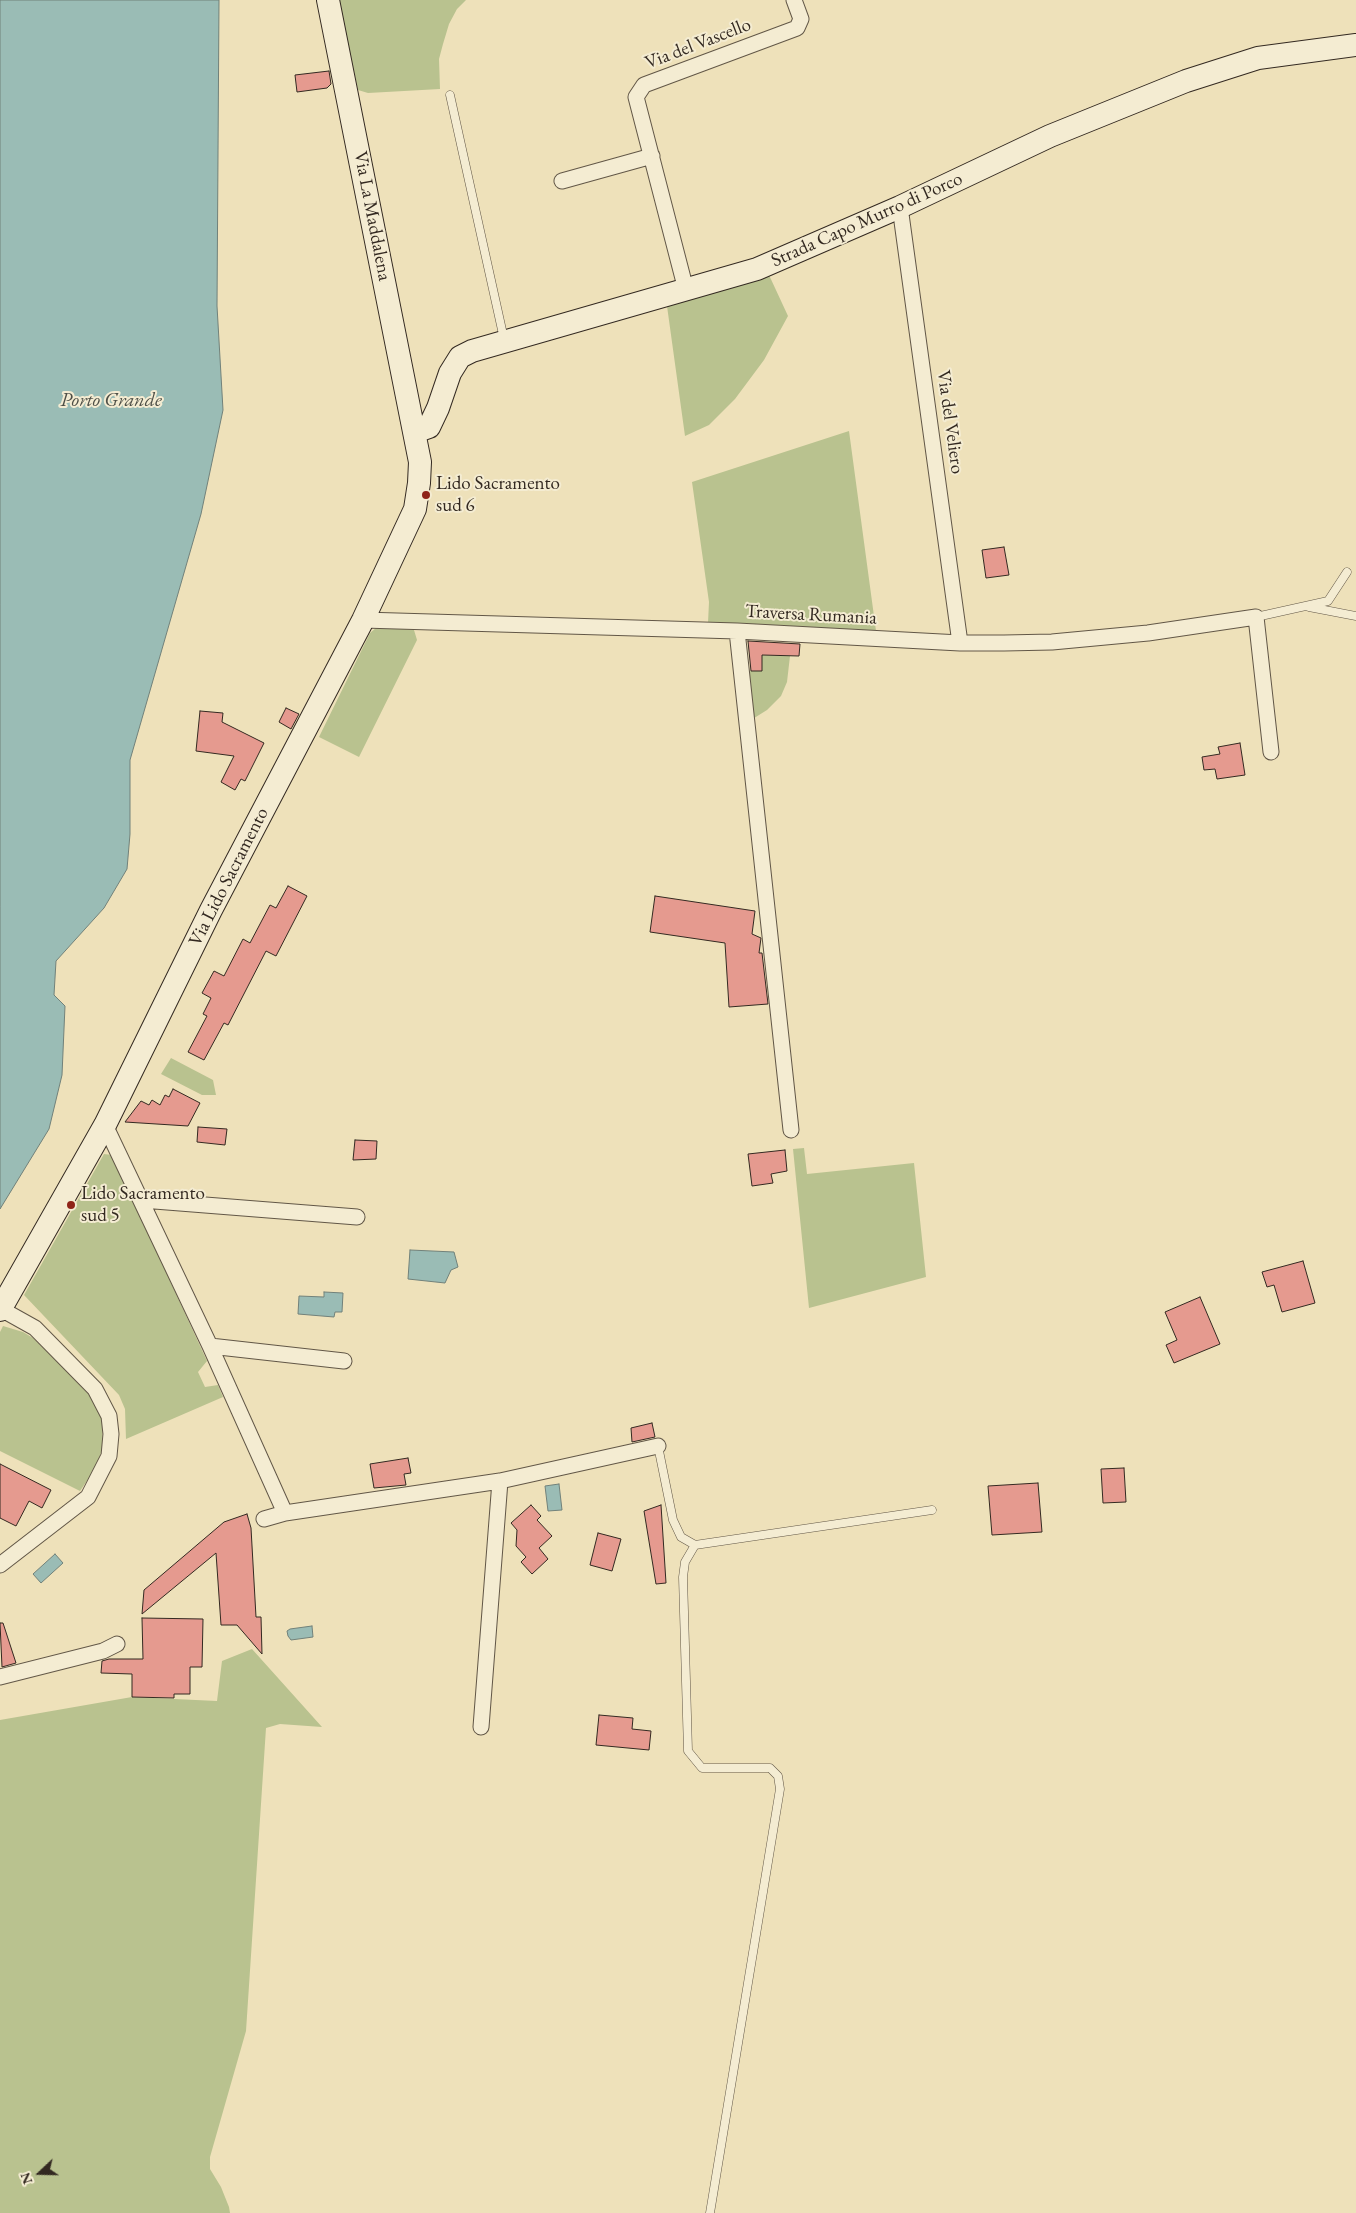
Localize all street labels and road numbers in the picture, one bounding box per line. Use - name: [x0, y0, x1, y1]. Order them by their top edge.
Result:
- street label: Via del Vascello: [642, 13, 754, 75]
- street label: Via La Maddalena: [348, 149, 396, 283]
- street label: Strada Capo Murro di Porco: [768, 167, 966, 273]
- street label: Via del Veliero: [931, 369, 969, 475]
- street label: Traversa Rumania: [745, 600, 877, 630]
- street label: Via Lido Sacramento: [184, 804, 274, 950]

